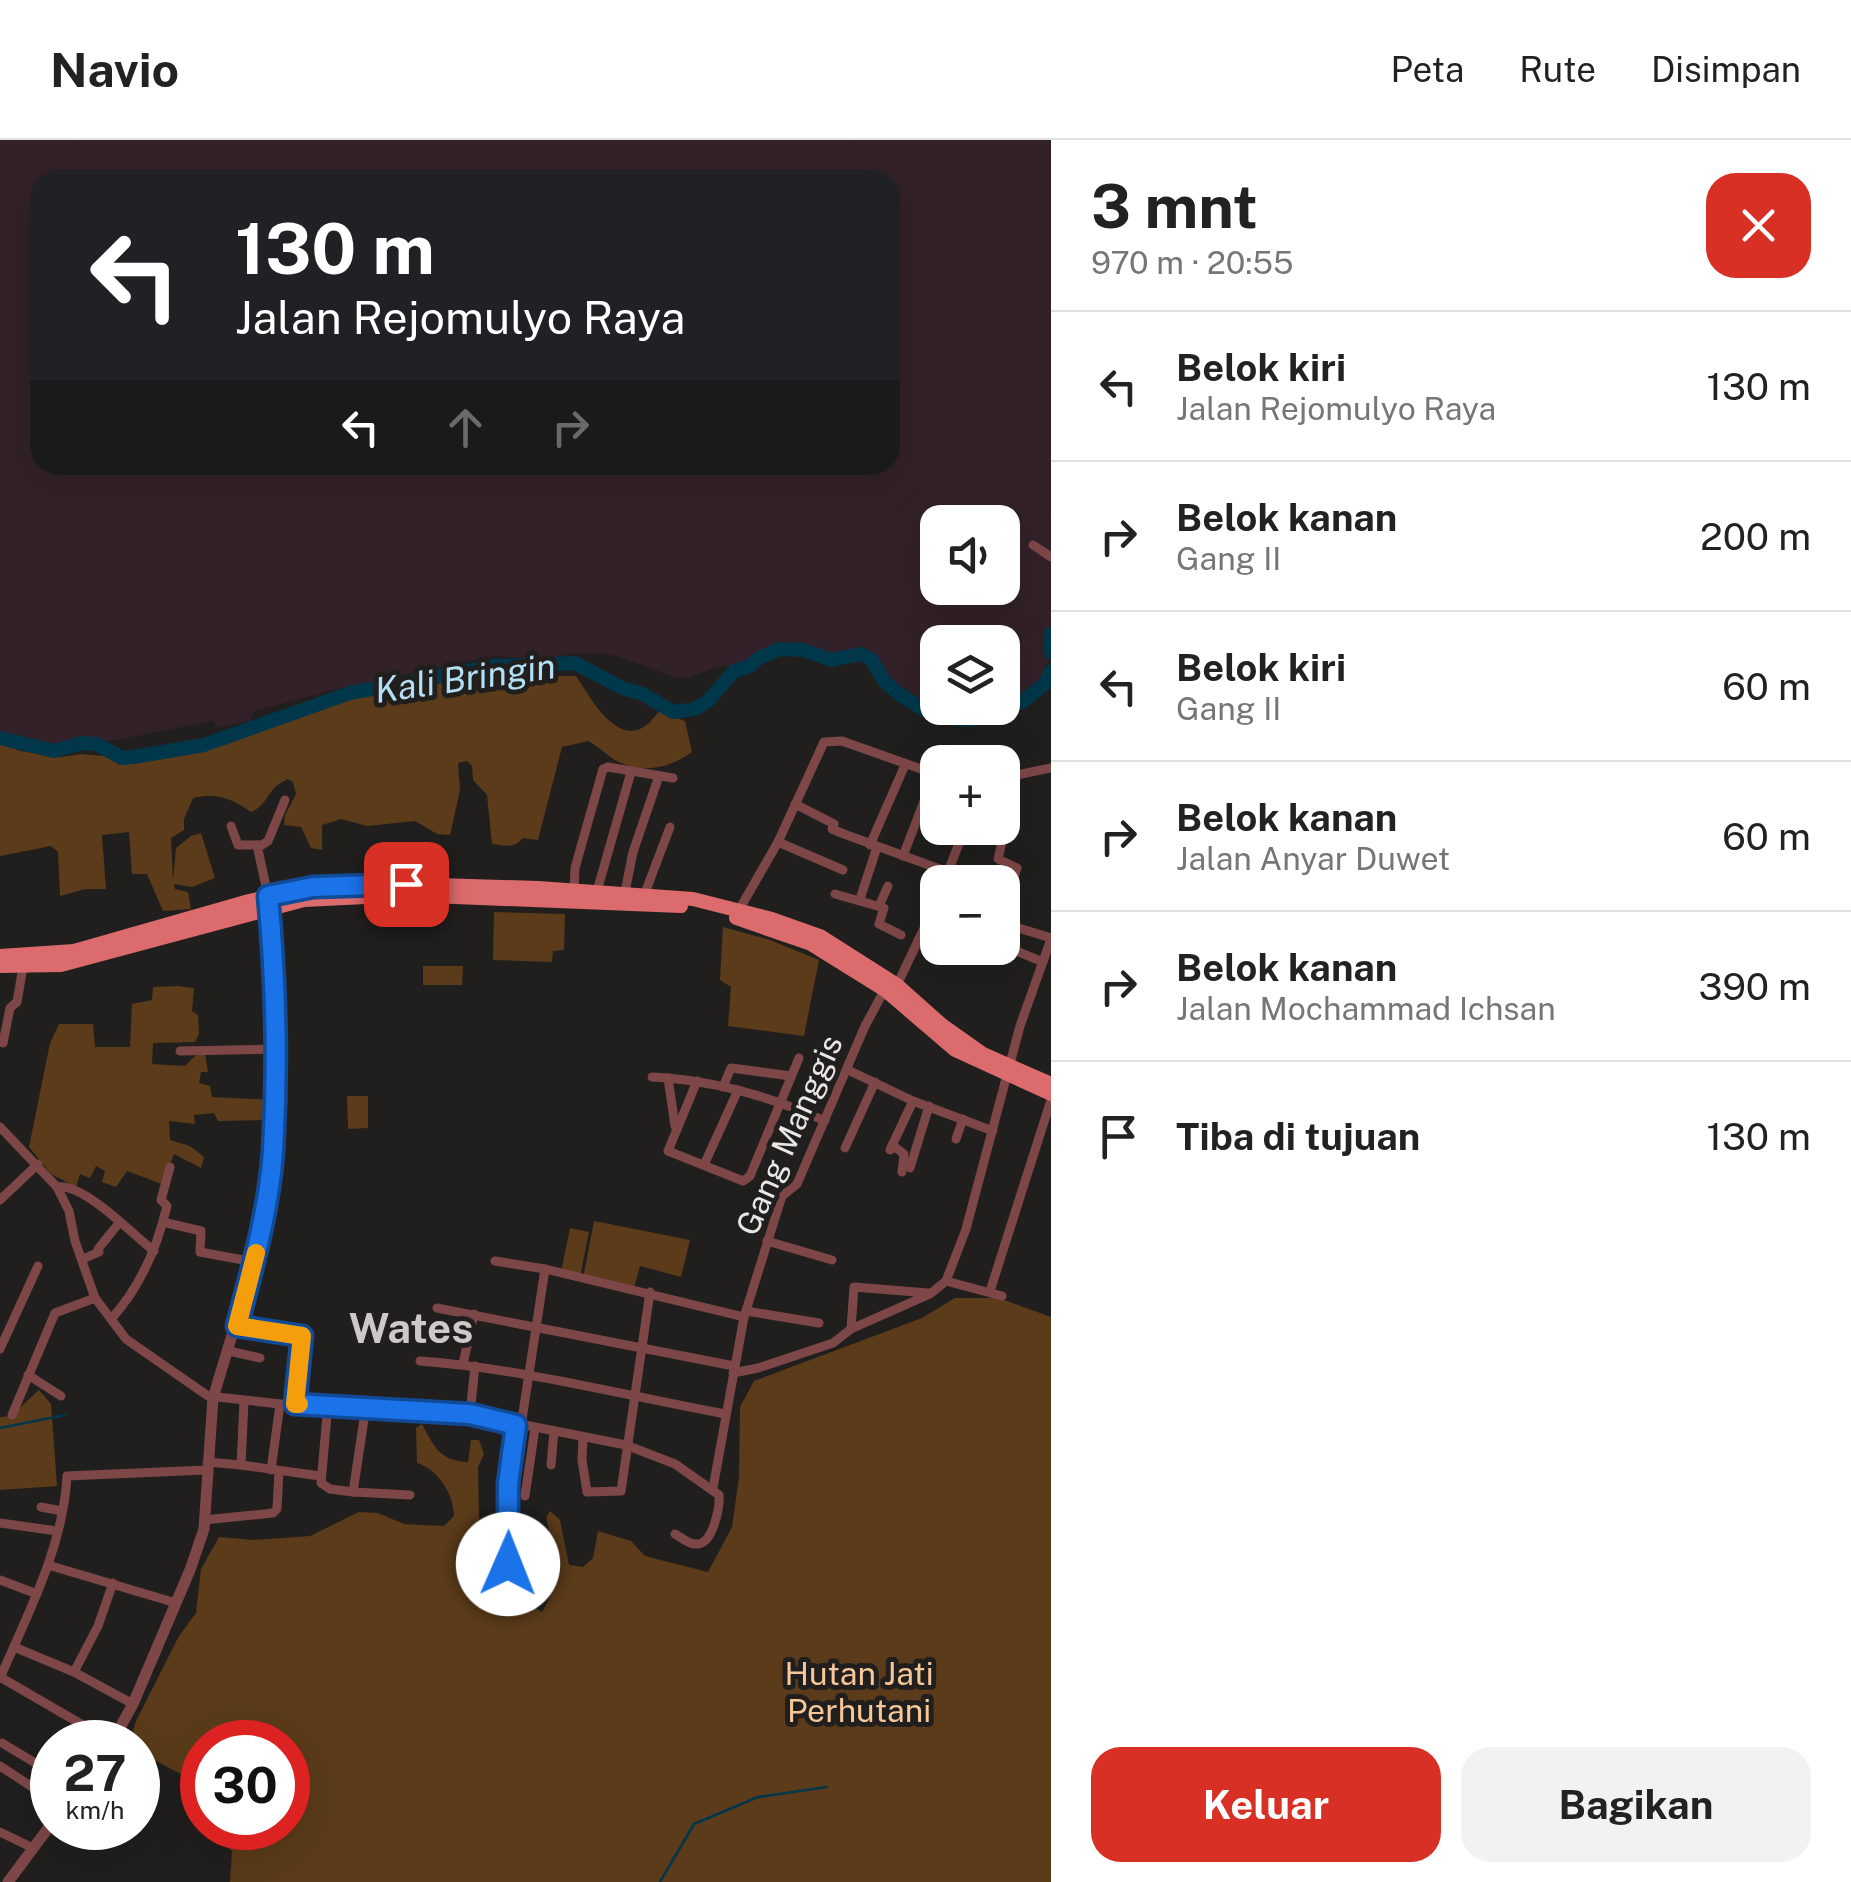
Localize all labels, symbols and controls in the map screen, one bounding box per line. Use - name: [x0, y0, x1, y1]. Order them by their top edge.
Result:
- text: Navio: [50, 41, 179, 98]
- text: Peta: [1390, 49, 1464, 90]
- text: Rute: [1519, 49, 1596, 90]
- text: Disimpan: [1651, 49, 1801, 90]
- text: 3 mnt: [1091, 171, 1258, 242]
- button: close: [1706, 173, 1811, 278]
- text: 130 m: [235, 207, 435, 290]
- icon: left: [70, 210, 200, 340]
- text: 970 m · 20:55: [1091, 244, 1294, 281]
- text: Jalan Rejomulyo Raya: [235, 291, 685, 344]
- text: Belok kiri: [1176, 345, 1346, 390]
- icon: left: [1091, 359, 1146, 414]
- text: 130 m: [1706, 364, 1811, 409]
- text: Jalan Rejomulyo Raya: [1176, 390, 1496, 427]
- icon: left: [333, 400, 388, 455]
- icon: ahead: [438, 400, 493, 455]
- icon: right: [543, 400, 598, 455]
- text: Belok kanan: [1176, 495, 1397, 540]
- map controls: [920, 505, 1020, 965]
- button: sound: [920, 505, 1020, 605]
- icon: right: [1091, 509, 1146, 564]
- text: 200 m: [1700, 514, 1811, 559]
- text: Gang II: [1176, 540, 1281, 577]
- button: layers: [920, 625, 1020, 725]
- water label: Kali Bringin: [372, 645, 558, 711]
- text: Belok kiri: [1176, 645, 1346, 690]
- icon: left: [1091, 659, 1146, 714]
- text: 60 m: [1722, 664, 1811, 709]
- text: Gang II: [1176, 690, 1281, 727]
- button: +: [920, 745, 1020, 845]
- text: Belok kanan: [1176, 795, 1397, 840]
- icon: right: [1091, 809, 1146, 864]
- text: 60 m: [1722, 814, 1811, 859]
- text: Jalan Anyar Duwet: [1176, 840, 1450, 877]
- pin: [364, 842, 449, 927]
- icon: arrive: [379, 857, 434, 912]
- button: −: [920, 865, 1020, 965]
- text: Belok kanan: [1176, 945, 1397, 990]
- icon: right: [1091, 959, 1146, 1014]
- text: 390 m: [1698, 964, 1811, 1009]
- text: Jalan Mochammad Ichsan: [1176, 990, 1556, 1027]
- street label: Gang Manggis: [728, 1029, 850, 1241]
- icon: arrive: [1091, 1109, 1146, 1164]
- text: Tiba di tujuan: [1176, 1114, 1420, 1159]
- text: 130 m: [1706, 1114, 1811, 1159]
- district label: Wates: [349, 1303, 473, 1352]
- position arrow: [456, 1512, 560, 1616]
- park label: Hutan Jati Perhutani: [784, 1655, 934, 1729]
- speed limit sign: 30: [180, 1720, 310, 1850]
- text: 27: [63, 1743, 127, 1802]
- button: Keluar: [1091, 1747, 1441, 1862]
- button: Bagikan: [1461, 1747, 1811, 1862]
- text: km/h: [66, 1795, 124, 1825]

